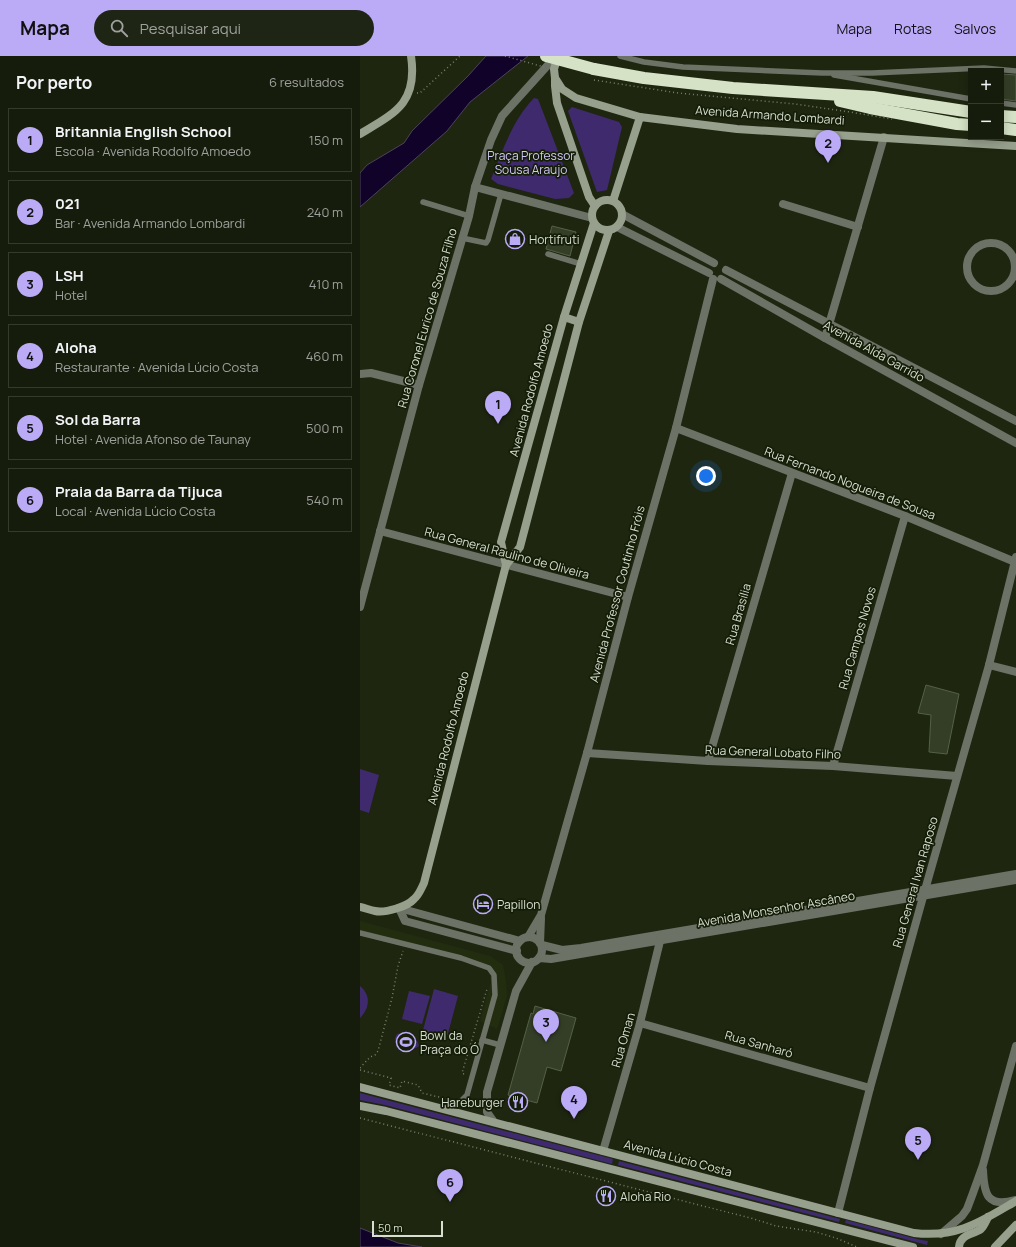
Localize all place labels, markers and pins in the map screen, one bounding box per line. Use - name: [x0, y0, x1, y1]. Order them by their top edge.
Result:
- pin: 2: [815, 130, 841, 163]
- shop icon: Hortifruti: [504, 228, 526, 250]
- place label: Hortifruti: [529, 231, 580, 248]
- pin: 1: [485, 391, 511, 424]
- hotel icon: Papillon: [472, 893, 494, 915]
- place label: Papillon: [497, 896, 540, 913]
- pin: 3: [533, 1009, 559, 1042]
- place label: Bowl da Praça do Ó: [420, 1027, 479, 1058]
- sports icon: Bowl da Praça do Ó: [395, 1031, 417, 1053]
- pin: 4: [561, 1086, 587, 1119]
- restaurant icon: Hareburger: [507, 1091, 529, 1113]
- place label: Hareburger: [441, 1094, 505, 1111]
- pin: 5: [905, 1127, 931, 1160]
- pin: 6: [437, 1169, 463, 1202]
- restaurant icon: Aloha Rio: [595, 1185, 617, 1207]
- place label: Aloha Rio: [620, 1188, 671, 1205]

